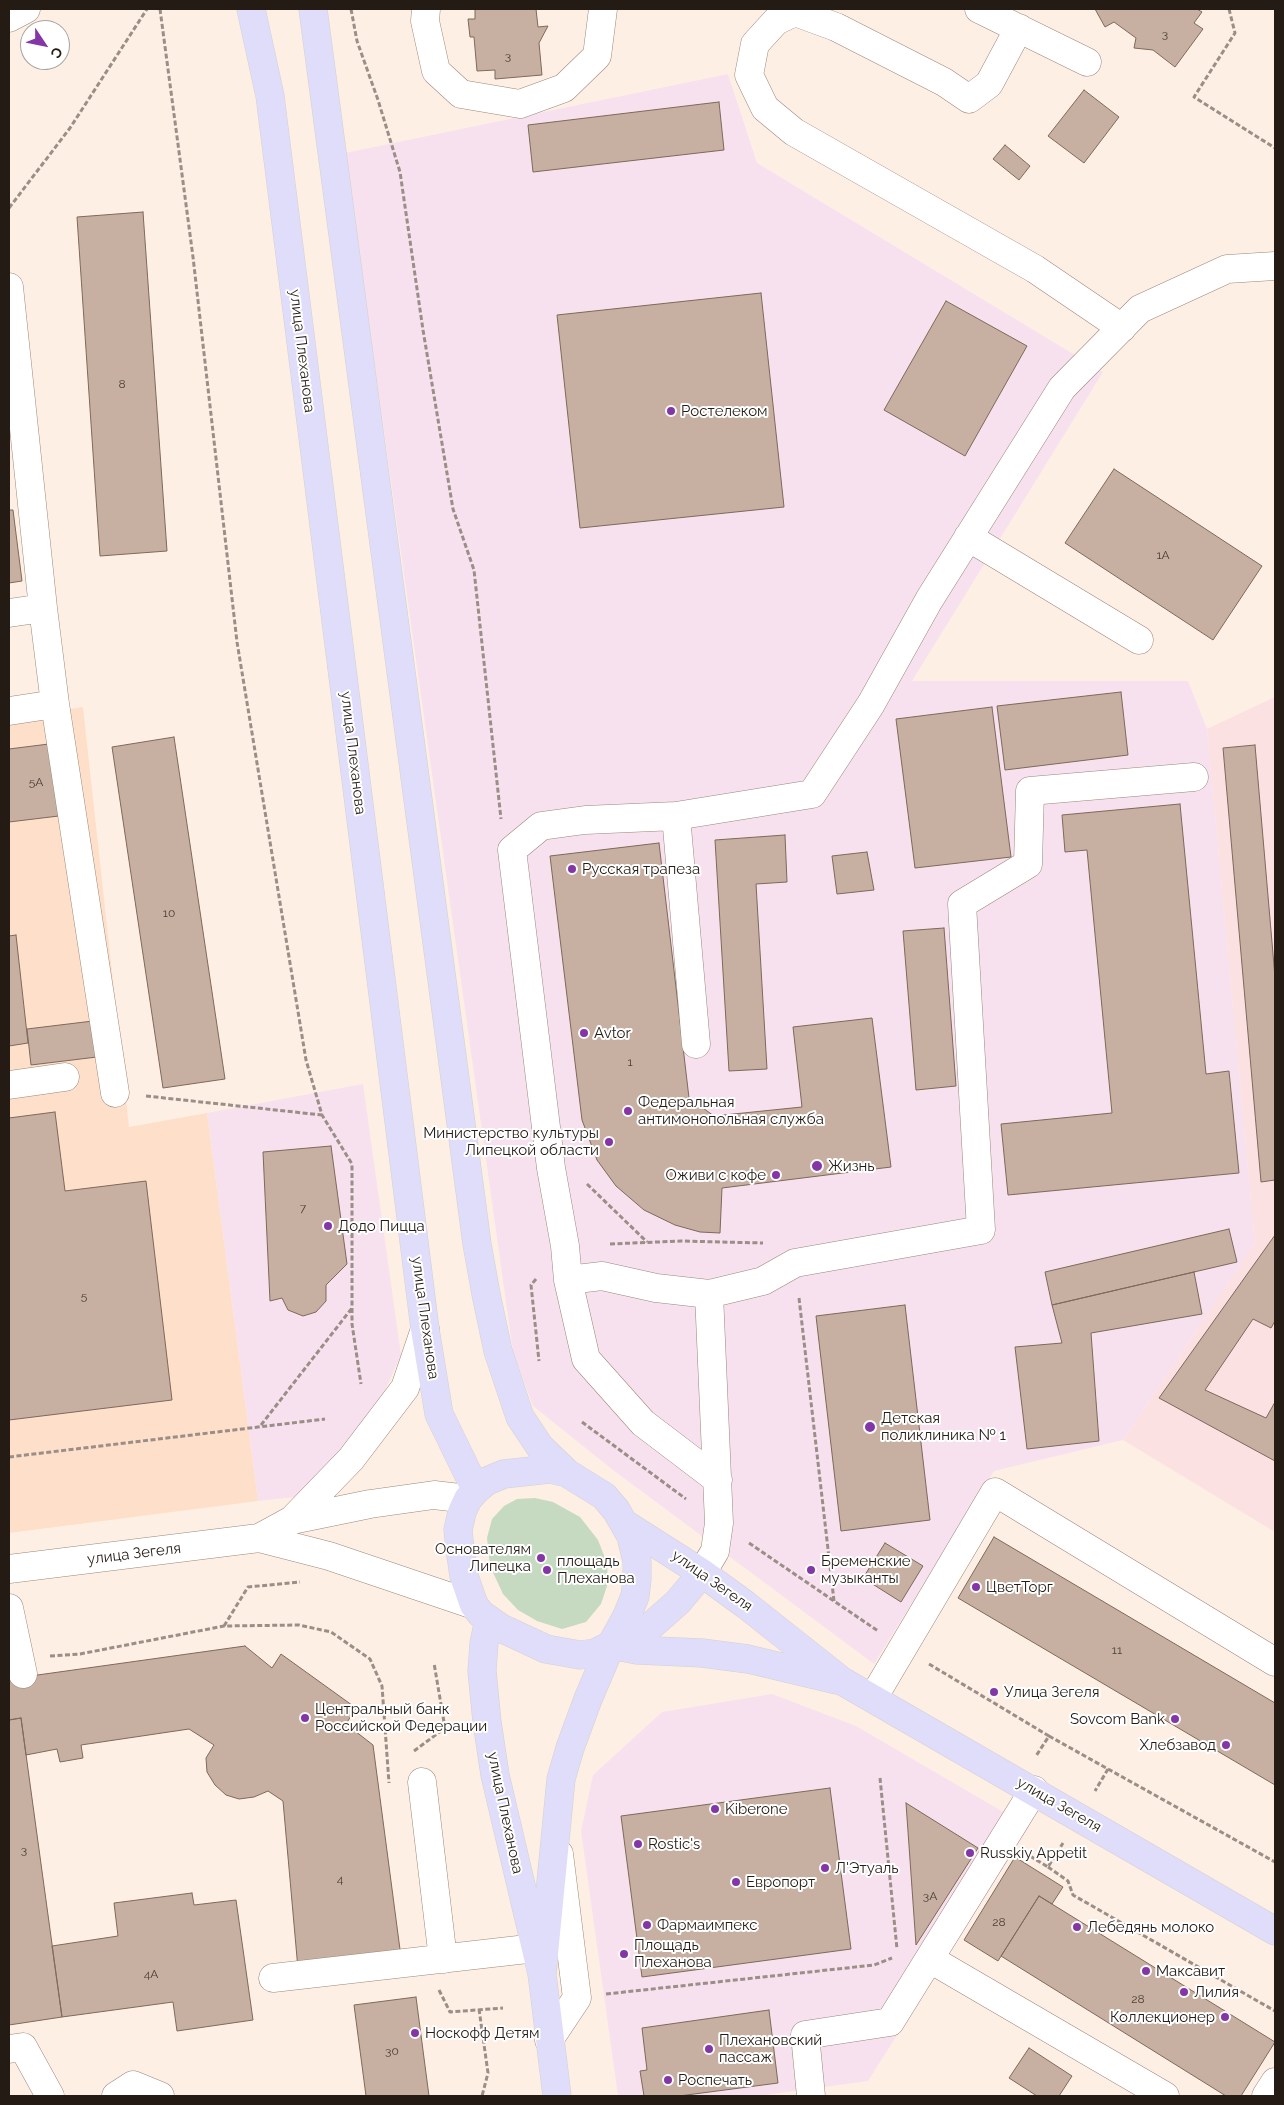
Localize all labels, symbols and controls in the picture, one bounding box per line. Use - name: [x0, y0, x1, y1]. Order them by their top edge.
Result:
- north arrow: [20, 20, 70, 70]
- house number: 3: [1162, 27, 1168, 41]
- text: С: [47, 44, 66, 61]
- house number: 3: [505, 49, 511, 63]
- street label: улица Плеханова: [286, 288, 318, 414]
- house number: 8: [118, 377, 126, 391]
- place label: Ростелеком: [681, 402, 768, 420]
- marker: Ростелеком: [665, 405, 677, 417]
- house number: 1А: [1156, 548, 1170, 562]
- street label: улица Плеханова: [337, 690, 369, 816]
- house number: 5А: [29, 775, 43, 789]
- place label: Русская трапеза: [582, 860, 700, 878]
- marker: Русская трапеза: [566, 863, 578, 875]
- house number: 10: [163, 906, 175, 920]
- place label: Avtor: [594, 1024, 631, 1042]
- marker: Avtor: [578, 1027, 590, 1039]
- house number: 1: [627, 1055, 633, 1069]
- place label: Федеральная антимонопольная служба: [638, 1093, 824, 1128]
- marker: Федеральная антимонопольная служба: [622, 1105, 634, 1117]
- place label: Министерство культуры Липецкой области: [423, 1124, 599, 1159]
- marker: Министерство культуры Липецкой области: [603, 1136, 615, 1148]
- place label: Жизнь: [828, 1157, 875, 1175]
- marker: Жизнь: [810, 1159, 824, 1173]
- place label: Оживи с кофе: [666, 1166, 766, 1184]
- marker: Оживи с кофе: [770, 1169, 782, 1181]
- house number: 7: [300, 1201, 306, 1215]
- place label: Додо Пицца: [338, 1217, 425, 1235]
- marker: Додо Пицца: [322, 1220, 334, 1232]
- street label: улица Плеханова: [407, 1255, 443, 1381]
- house number: 5: [81, 1289, 87, 1303]
- place label: Детская поликлиника № 1: [881, 1409, 1006, 1444]
- marker: Детская поликлиника № 1: [863, 1420, 877, 1434]
- street label: улица Зегеля: [86, 1539, 182, 1569]
- place label: Основателям Липецка: [435, 1540, 531, 1575]
- street label: улица Зегеля: [668, 1547, 756, 1615]
- marker: Основателям Липецка: [535, 1552, 547, 1564]
- place label: площадь Плеханова: [557, 1552, 635, 1587]
- place label: Бременские музыканты: [821, 1552, 911, 1587]
- marker: площадь Плеханова: [541, 1564, 553, 1576]
- marker: Бременские музыканты: [805, 1564, 817, 1576]
- place label: ЦветТорг: [986, 1578, 1053, 1596]
- marker: ЦветТорг: [970, 1581, 982, 1593]
- house number: 11: [1112, 1643, 1122, 1657]
- place label: Улица Зегеля: [1004, 1683, 1100, 1701]
- marker: Улица Зегеля: [988, 1686, 1000, 1698]
- place label: Центральный банк Российской Федерации: [315, 1700, 487, 1735]
- place label: Sovcom Bank: [1070, 1710, 1165, 1728]
- marker: Центральный банк Российской Федерации: [299, 1712, 311, 1724]
- marker: Sovcom Bank: [1169, 1713, 1181, 1725]
- place label: Хлебзавод: [1139, 1736, 1216, 1754]
- marker: Хлебзавод: [1220, 1739, 1232, 1751]
- street label: улица Плеханова: [483, 1751, 527, 1875]
- street label: улица Зегеля: [1014, 1774, 1104, 1836]
- place label: Kiberone: [725, 1800, 787, 1818]
- marker: Kiberone: [709, 1803, 721, 1815]
- place label: Rostic's: [648, 1835, 700, 1853]
- marker: Rostic's: [632, 1838, 644, 1850]
- house number: 3: [21, 1843, 27, 1857]
- place label: Russkiy Appetit: [980, 1844, 1087, 1862]
- marker: Russkiy Appetit: [964, 1847, 976, 1859]
- place label: Л'Этуаль: [835, 1859, 899, 1877]
- marker: Л'Этуаль: [819, 1862, 831, 1874]
- house number: 4: [337, 1872, 343, 1886]
- place label: Европорт: [746, 1873, 815, 1891]
- marker: Европорт: [730, 1876, 742, 1888]
- house number: 3А: [923, 1889, 937, 1903]
- house number: 28: [992, 1915, 1006, 1929]
- place label: Фармаимпекс: [657, 1916, 758, 1934]
- place label: Лебедянь молоко: [1087, 1918, 1214, 1936]
- marker: Фармаимпекс: [641, 1919, 653, 1931]
- marker: Лебедянь молоко: [1071, 1921, 1083, 1933]
- place label: Площадь Плеханова: [634, 1936, 712, 1971]
- marker: Площадь Плеханова: [618, 1948, 630, 1960]
- place label: Максавит: [1156, 1962, 1225, 1980]
- marker: Максавит: [1140, 1965, 1152, 1977]
- house number: 4А: [144, 1967, 158, 1981]
- place label: Лилия: [1194, 1983, 1239, 2001]
- marker: Лилия: [1178, 1986, 1190, 1998]
- house number: 28: [1131, 1992, 1145, 2006]
- place label: Коллекционер: [1110, 2008, 1215, 2026]
- marker: Коллекционер: [1219, 2011, 1231, 2023]
- place label: Носкофф Детям: [425, 2024, 540, 2042]
- marker: Носкофф Детям: [409, 2027, 421, 2039]
- place label: Плехановский пассаж: [719, 2031, 822, 2066]
- marker: Плехановский пассаж: [703, 2043, 715, 2055]
- house number: 30: [385, 2044, 399, 2058]
- place label: Роспечать: [678, 2071, 752, 2089]
- marker: Роспечать: [662, 2074, 674, 2086]

